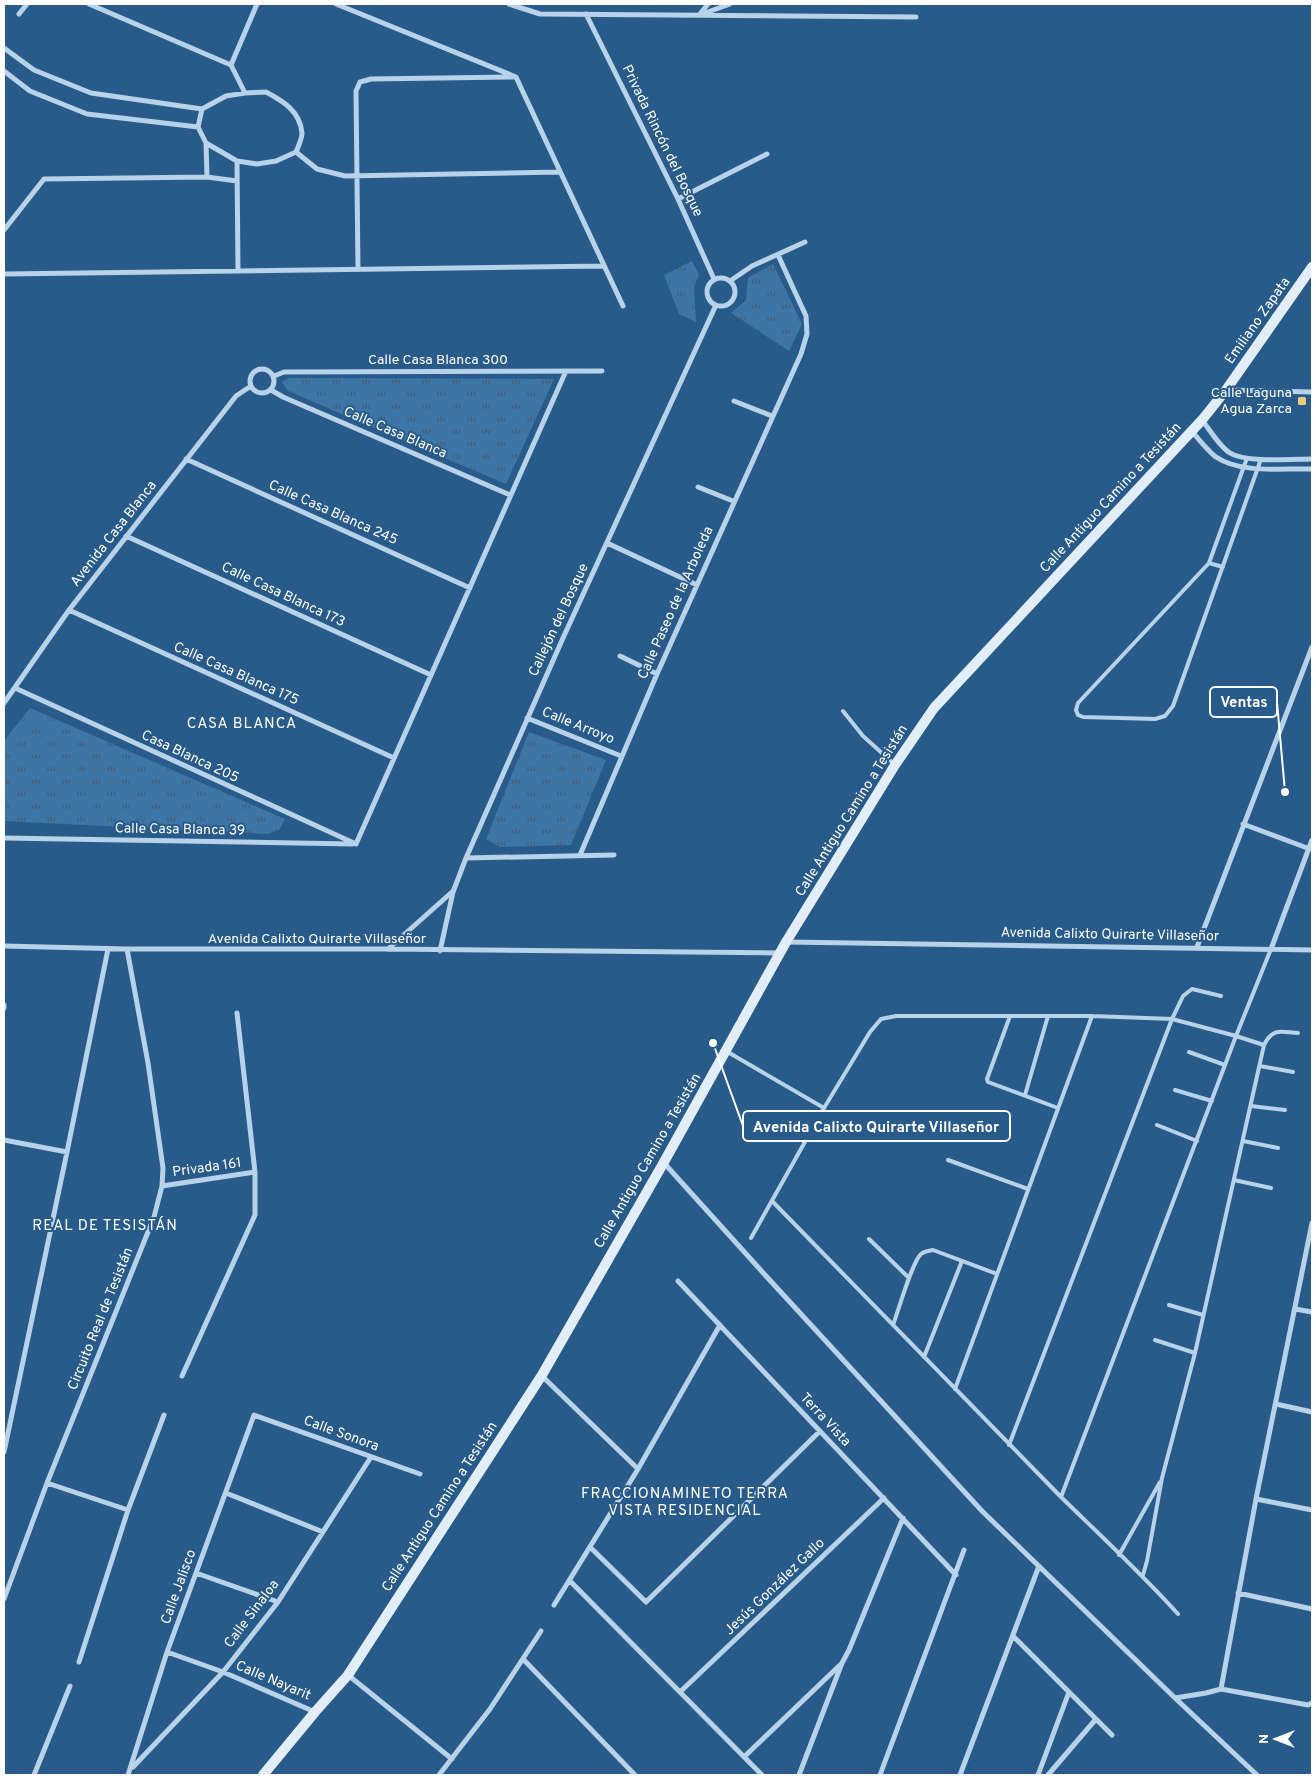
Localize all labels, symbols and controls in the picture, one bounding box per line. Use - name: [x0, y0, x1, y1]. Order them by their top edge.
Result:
- street label: Privada Rincón del Bosque: [618, 62, 706, 220]
- street label: Emiliano Zapata: [1222, 274, 1294, 368]
- street label: Calle Casa Blanca 300: [368, 352, 508, 369]
- place label: Calle Laguna Agua Zarca: [1211, 385, 1292, 418]
- marker: Calle Laguna Agua Zarca: [1296, 395, 1308, 407]
- street label: Calle Casa Blanca: [341, 404, 449, 462]
- street label: Calle Antiguo Camino a Tesistán: [1037, 419, 1185, 577]
- street label: Calle Casa Blanca 245: [266, 477, 400, 549]
- street label: Avenida Casa Blanca: [67, 478, 161, 590]
- street label: Calle Paseo de la Arboleda: [635, 524, 717, 682]
- street label: Calle Casa Blanca 173: [218, 559, 348, 631]
- street label: Callejón del Bosque: [525, 561, 593, 679]
- street label: Calle Casa Blanca 175: [171, 639, 301, 709]
- callout: Ventas: [1210, 687, 1277, 717]
- text: Ventas: [1220, 694, 1268, 713]
- street label: Calle Arroyo: [539, 704, 617, 748]
- district label: CASA BLANCA: [187, 715, 297, 734]
- street label: Calle Antiguo Camino a Tesistán: [792, 722, 912, 900]
- street label: Casa Blanca 205: [138, 727, 242, 787]
- street label: Calle Casa Blanca 39: [115, 820, 245, 840]
- street label: Avenida Calixto Quirarte Villaseñor: [1001, 925, 1220, 945]
- street label: Avenida Calixto Quirarte Villaseñor: [208, 931, 427, 948]
- street label: Calle Antiguo Camino a Tesistán: [591, 1070, 705, 1252]
- callout: Avenida Calixto Quirarte Villaseñor: [743, 1111, 1010, 1141]
- text: Avenida Calixto Quirarte Villaseñor: [753, 1119, 1000, 1138]
- street label: Privada 161: [171, 1155, 243, 1181]
- district label: REAL DE TESISTÁN: [32, 1216, 178, 1236]
- street label: Circuito Real de Tesistán: [65, 1245, 137, 1393]
- street label: Terra Vista: [796, 1390, 854, 1450]
- street label: Calle Sonora: [301, 1413, 381, 1455]
- street label: Calle Antiguo Camino a Tesistán: [379, 1419, 501, 1595]
- district label: FRACCIONAMINETO TERRA VISTA RESIDENCIAL: [581, 1485, 789, 1521]
- street label: Jesús González Gallo: [721, 1535, 829, 1639]
- street label: Calle Jalisco: [158, 1547, 200, 1627]
- street label: Calle Sinaloa: [221, 1577, 283, 1651]
- street label: Calle Nayarit: [233, 1657, 313, 1705]
- north arrow: [1251, 1714, 1301, 1764]
- text: N: [1256, 1734, 1273, 1744]

